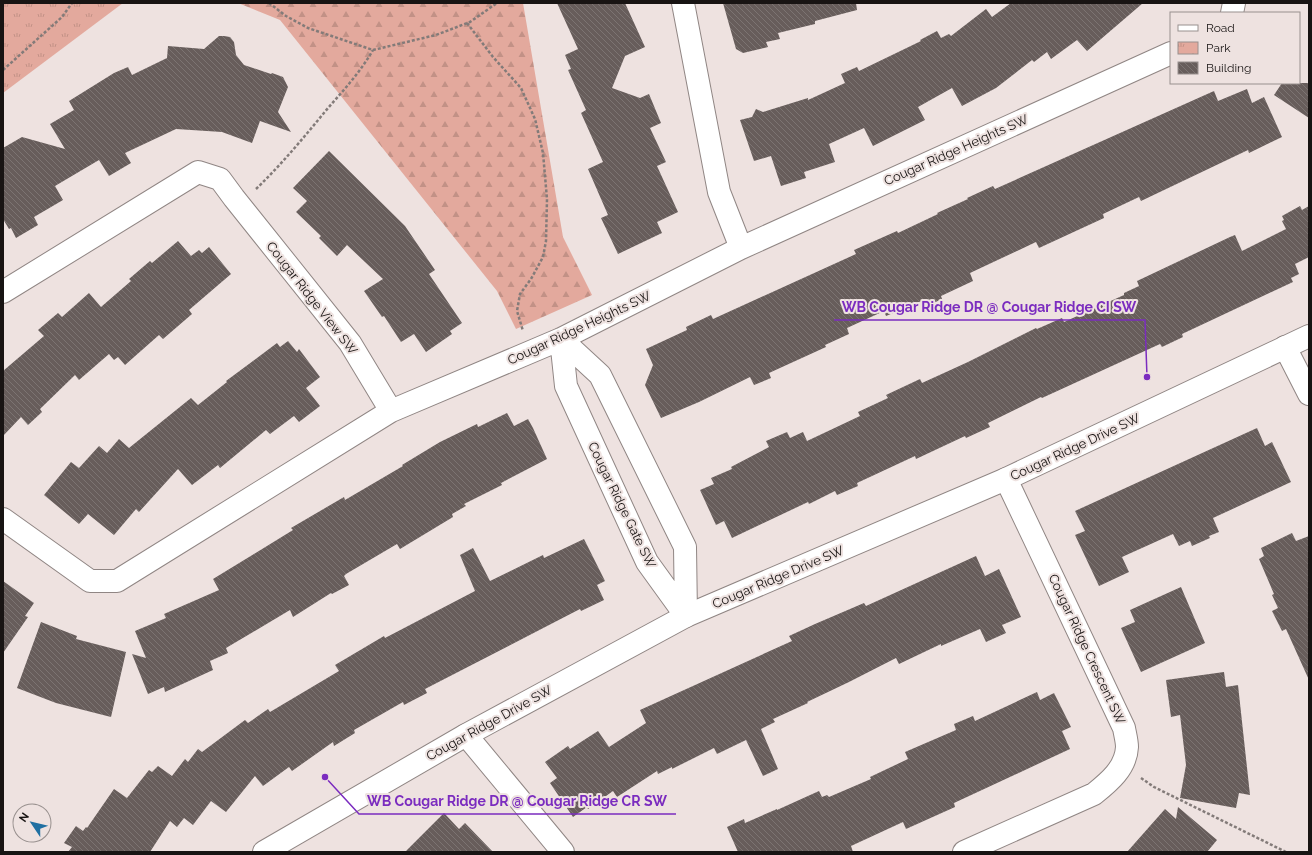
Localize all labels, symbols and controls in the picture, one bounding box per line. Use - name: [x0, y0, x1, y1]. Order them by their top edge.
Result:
- legend: [1170, 12, 1300, 84]
- text: Road: [1206, 21, 1235, 35]
- text: Park: [1206, 41, 1231, 55]
- text: Building: [1206, 61, 1252, 75]
- street label: Cougar Ridge Heights SW: [882, 111, 1031, 189]
- street label: Cougar Ridge View SW: [263, 239, 361, 358]
- street label: Cougar Ridge Heights SW: [505, 288, 653, 368]
- callout: WB Cougar Ridge DR @ Cougar Ridge CI SW: [834, 294, 1145, 320]
- text: WB Cougar Ridge DR @ Cougar Ridge CI SW: [842, 299, 1137, 315]
- street label: Cougar Ridge Drive SW: [1008, 410, 1142, 484]
- street label: Cougar Ridge Gate SW: [585, 440, 659, 571]
- street label: Cougar Ridge Drive SW: [710, 542, 846, 611]
- street label: Cougar Ridge Crescent SW: [1046, 572, 1129, 727]
- street label: Cougar Ridge Drive SW: [424, 682, 555, 764]
- callout: WB Cougar Ridge DR @ Cougar Ridge CR SW: [359, 788, 676, 814]
- text: WB Cougar Ridge DR @ Cougar Ridge CR SW: [367, 793, 667, 809]
- north arrow: [12, 803, 52, 843]
- text: N: [16, 810, 32, 825]

